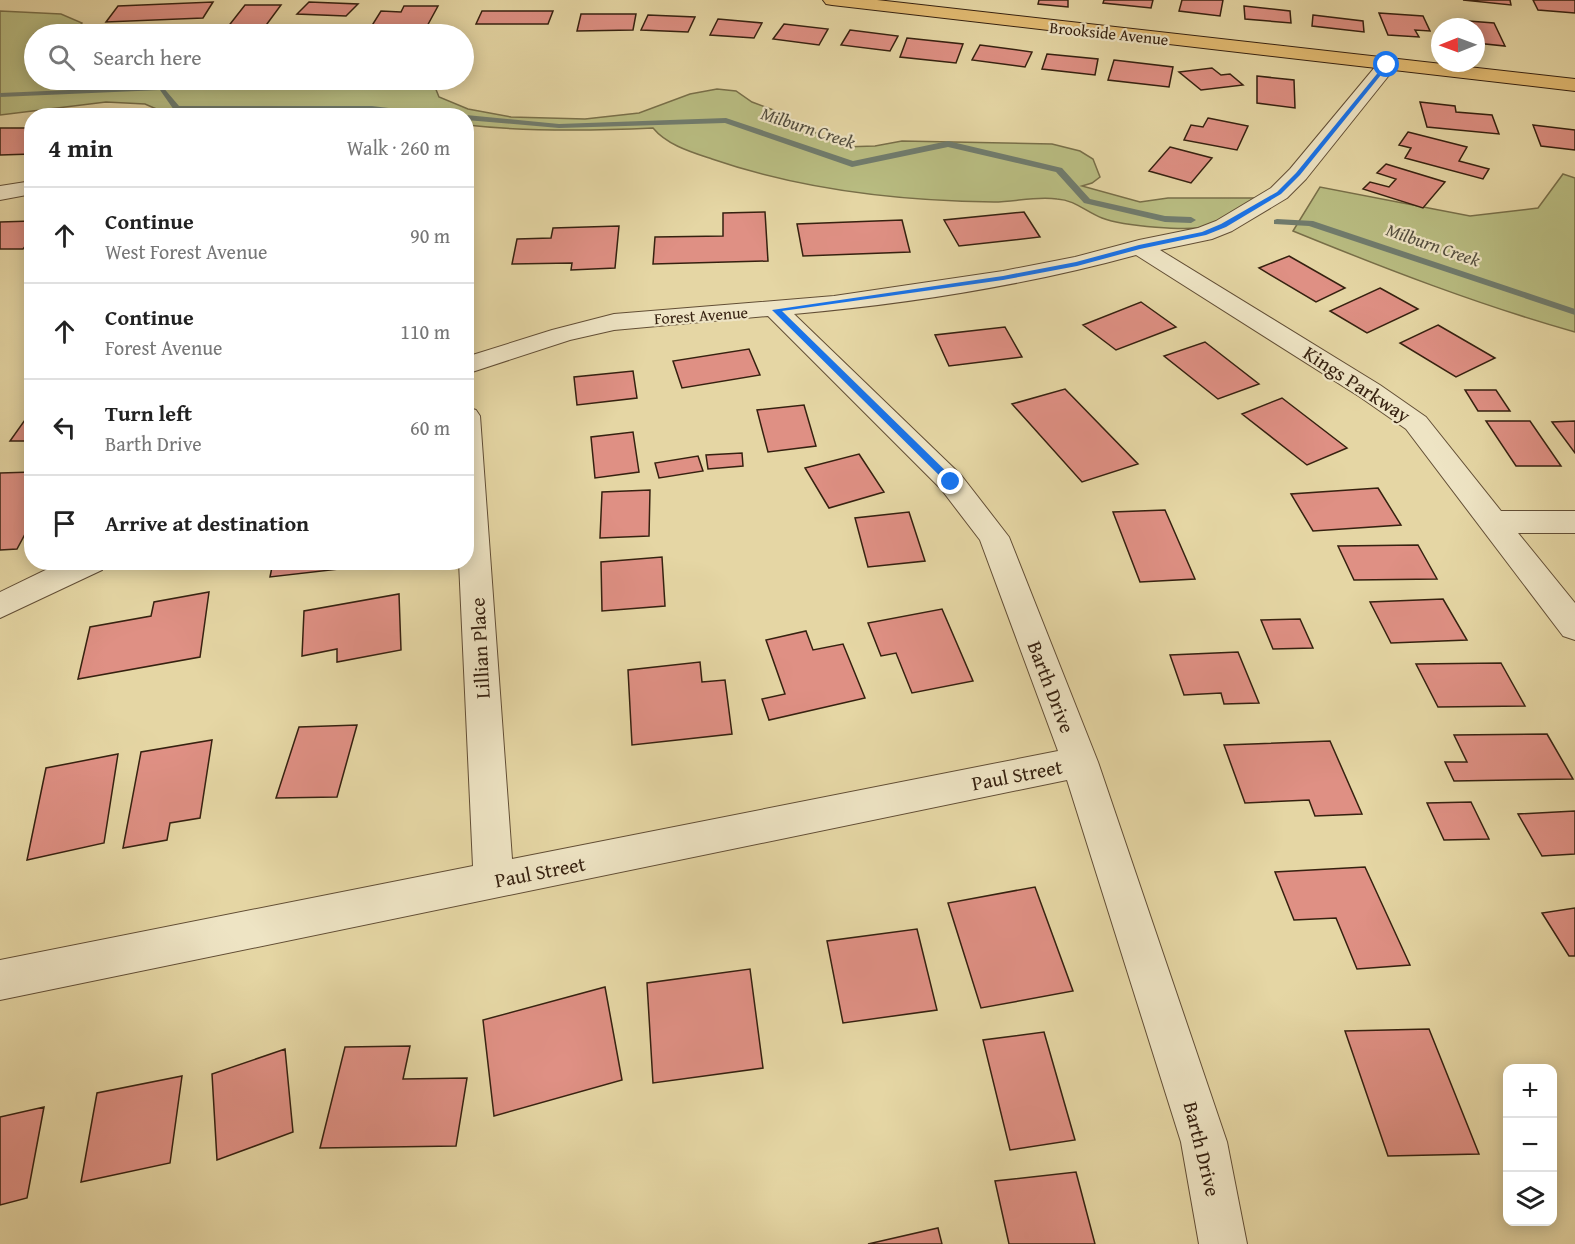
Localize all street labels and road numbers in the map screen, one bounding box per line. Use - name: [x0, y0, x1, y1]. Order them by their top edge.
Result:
- street label: Brookside Avenue: [1048, 15, 1170, 51]
- street label: Forest Avenue: [653, 300, 749, 330]
- street label: Kings Parkway: [1298, 338, 1417, 429]
- street label: Lillian Place: [462, 597, 497, 699]
- street label: Barth Drive: [1021, 637, 1082, 737]
- street label: Paul Street: [969, 752, 1065, 797]
- street label: Paul Street: [492, 849, 588, 894]
- street label: Barth Drive: [1177, 1099, 1228, 1199]

